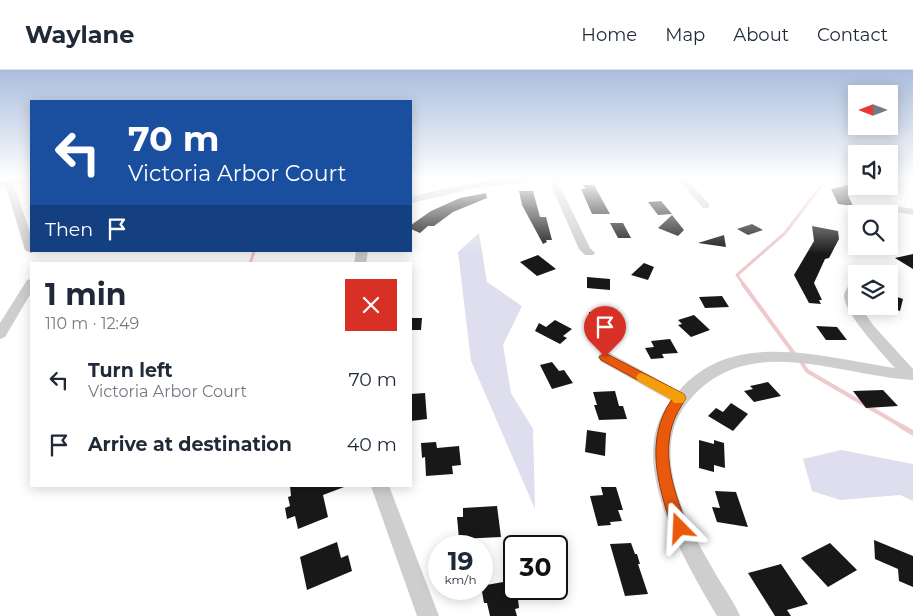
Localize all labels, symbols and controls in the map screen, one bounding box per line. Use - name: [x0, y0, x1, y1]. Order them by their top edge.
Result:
- text: Waylane: [25, 20, 134, 49]
- text: Home: [581, 24, 637, 46]
- text: Map: [665, 24, 705, 46]
- text: About: [733, 24, 789, 46]
- text: Contact: [817, 24, 888, 46]
- north arrow: [848, 85, 898, 135]
- map controls: [848, 85, 898, 315]
- text: 70 m: [128, 117, 219, 160]
- icon: left: [45, 120, 110, 185]
- button: sound: [848, 145, 898, 195]
- text: Victoria Arbor Court: [128, 160, 347, 187]
- button: search: [848, 205, 898, 255]
- icon: arrive: [103, 215, 131, 243]
- text: Then: [45, 218, 93, 241]
- button: layers: [848, 265, 898, 315]
- text: 1 min: [45, 276, 126, 313]
- button: close: [345, 279, 397, 331]
- pin: [584, 306, 626, 357]
- icon: arrive: [591, 313, 619, 341]
- text: 110 m · 12:49: [45, 314, 139, 333]
- text: Turn left: [88, 359, 173, 382]
- icon: left: [45, 366, 73, 394]
- text: 70 m: [348, 368, 397, 391]
- text: Victoria Arbor Court: [88, 382, 247, 401]
- icon: arrive: [45, 431, 73, 459]
- text: Arrive at destination: [88, 433, 292, 456]
- text: 40 m: [347, 433, 397, 456]
- position arrow: [653, 501, 705, 553]
- speed limit sign: 30: [503, 535, 568, 600]
- text: 19: [448, 546, 473, 576]
- text: km/h: [444, 572, 477, 587]

